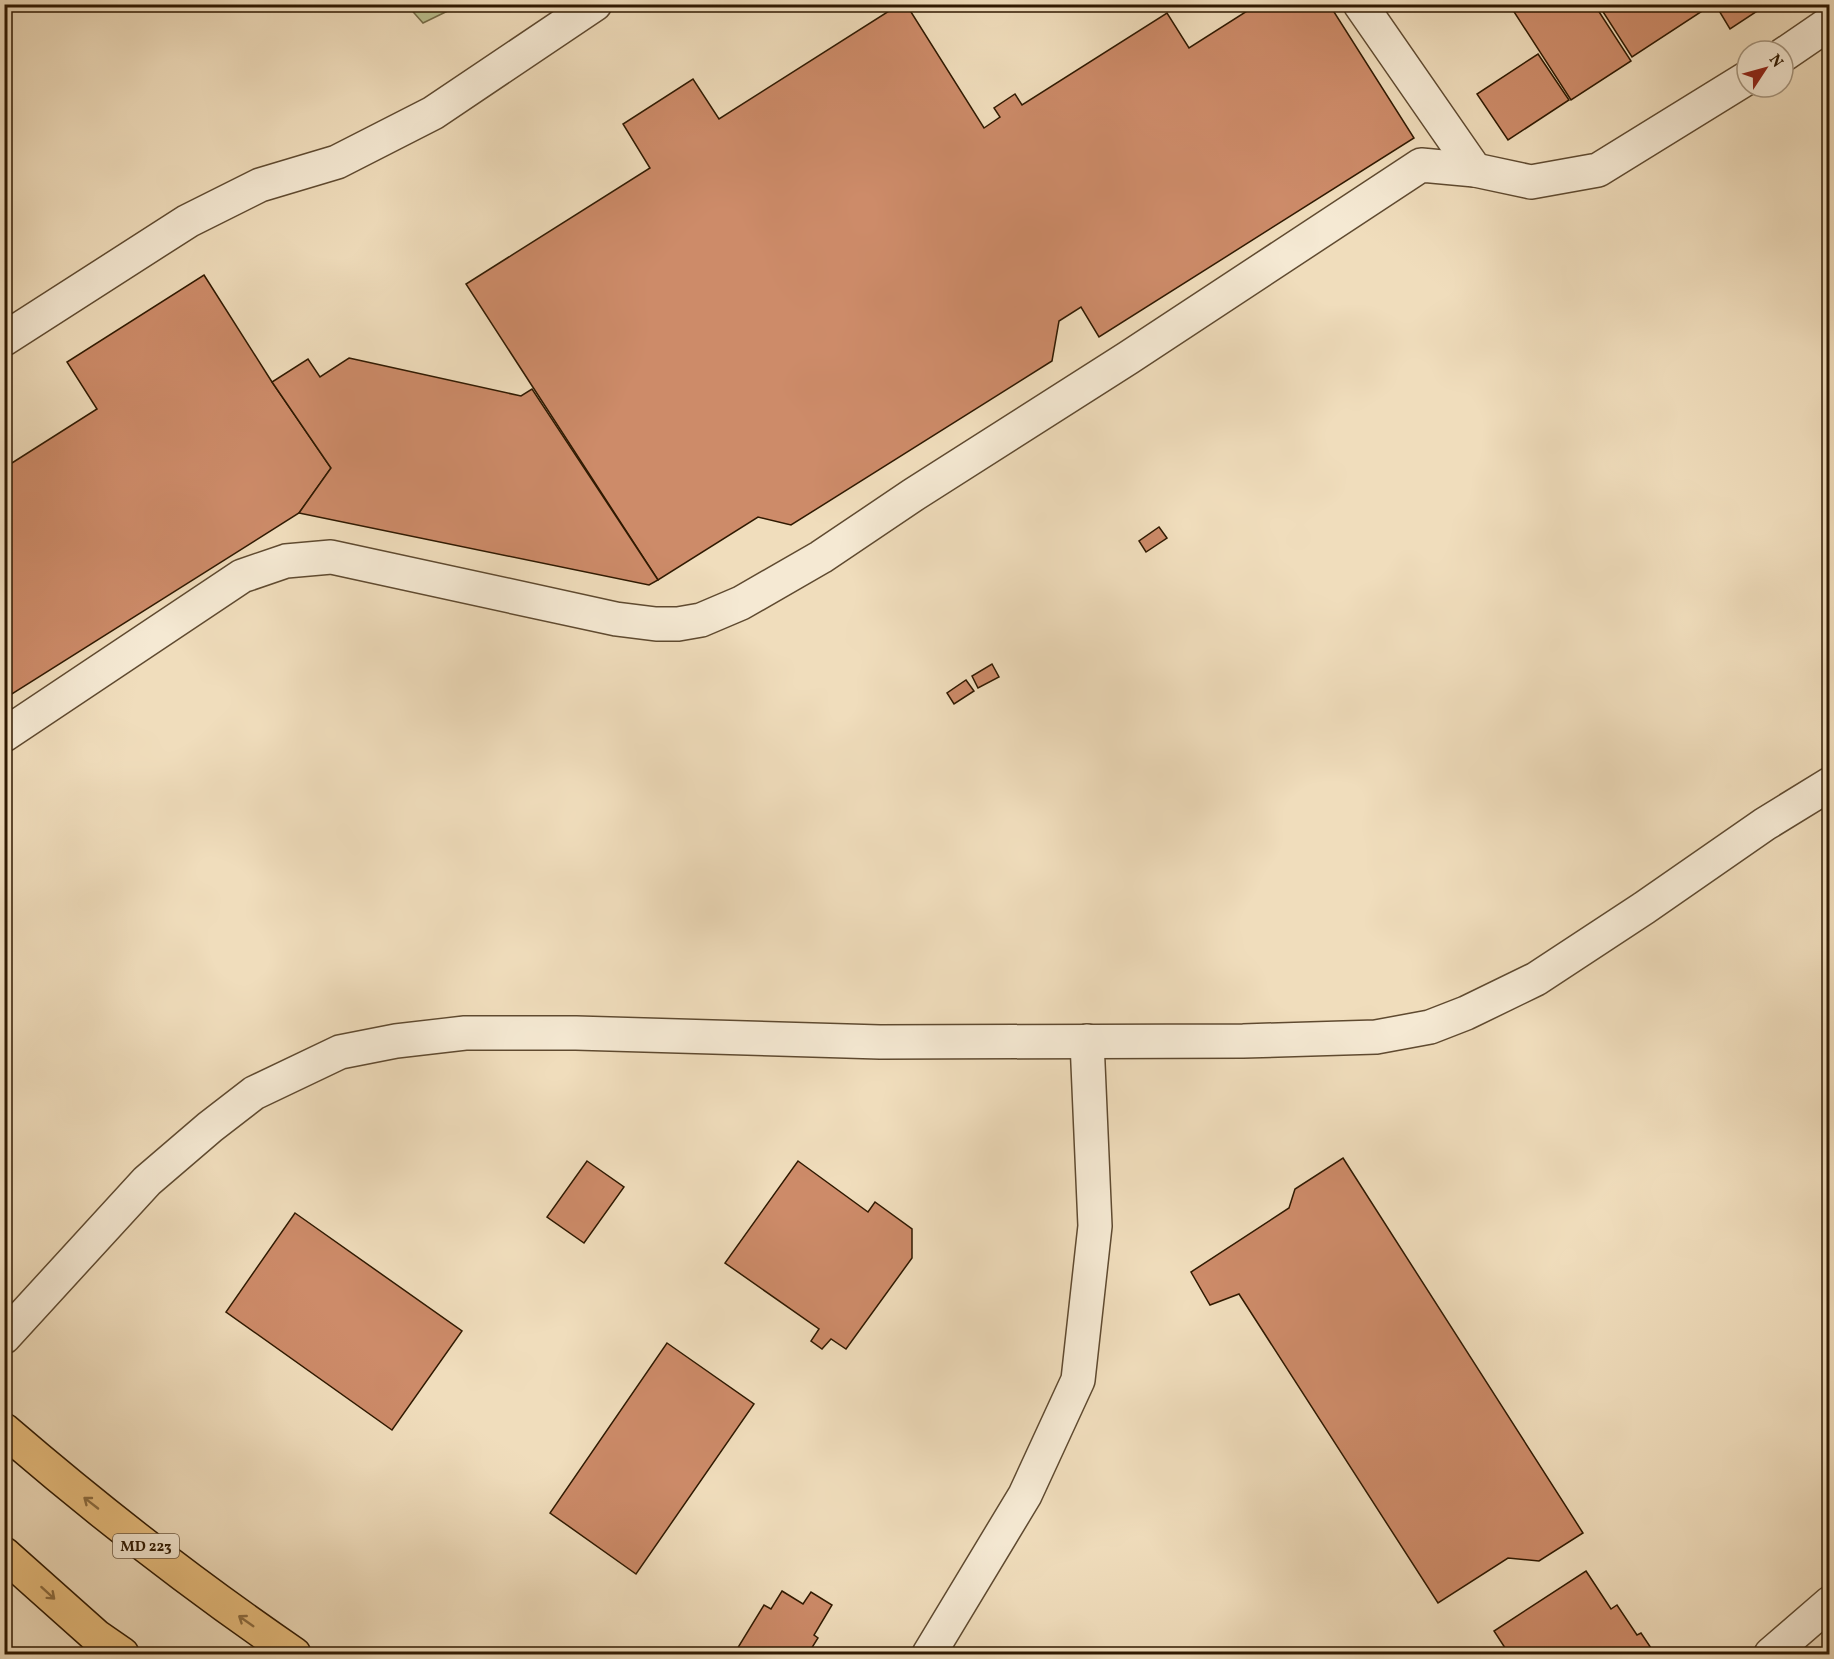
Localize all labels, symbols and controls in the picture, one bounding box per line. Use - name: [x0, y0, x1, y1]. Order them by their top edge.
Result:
- north arrow: [1735, 39, 1795, 99]
- text: N: [1763, 50, 1788, 73]
- one-way arrow: [83, 1497, 99, 1509]
- road number: MD 223: [113, 1534, 179, 1558]
- one-way arrow: [40, 1586, 55, 1600]
- one-way arrow: [238, 1615, 255, 1627]

